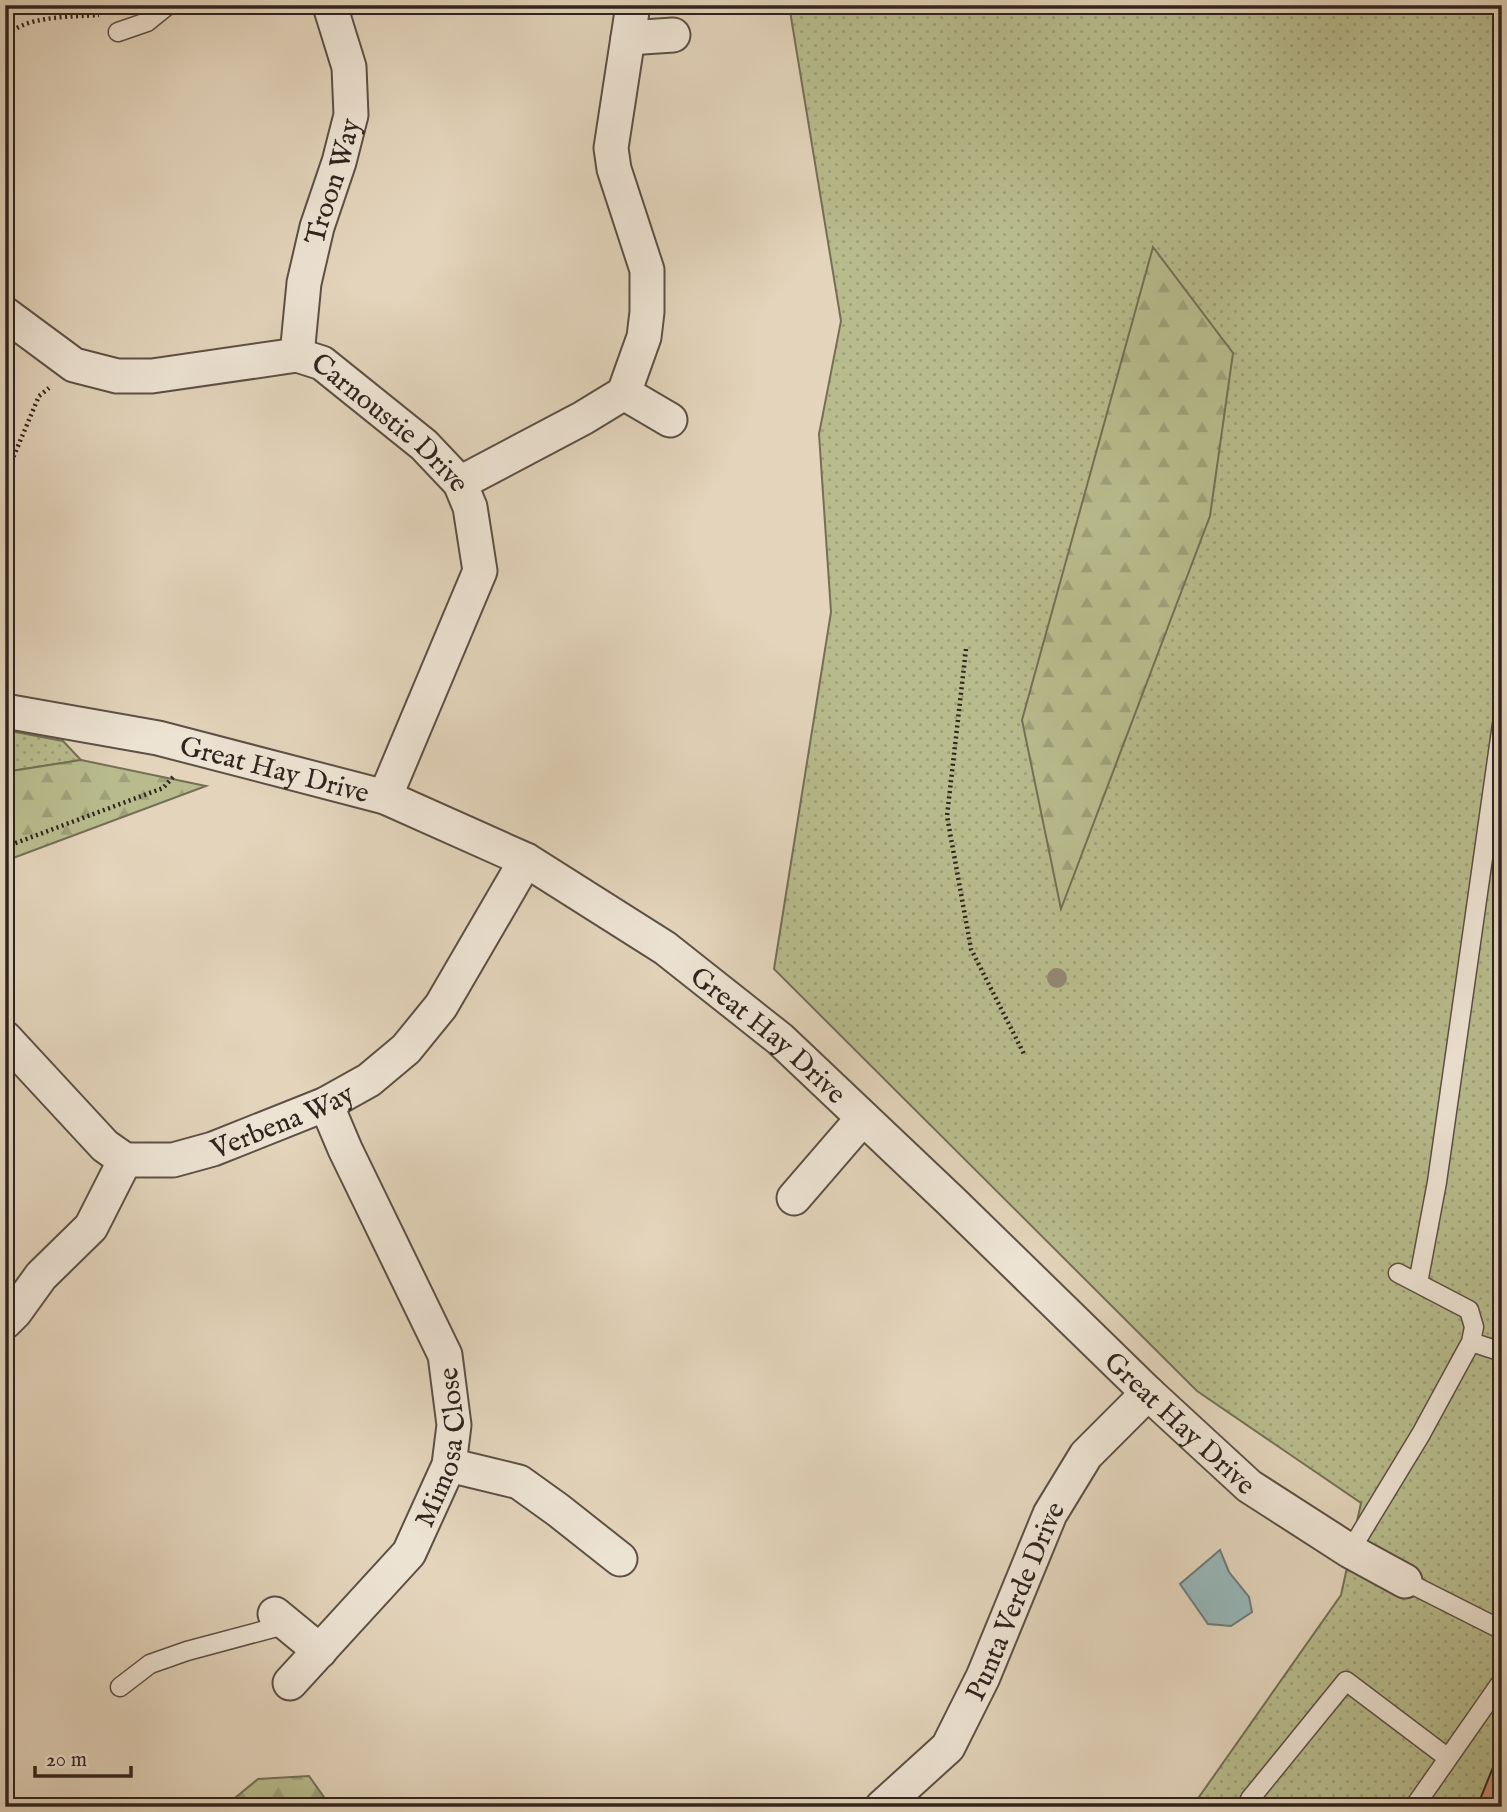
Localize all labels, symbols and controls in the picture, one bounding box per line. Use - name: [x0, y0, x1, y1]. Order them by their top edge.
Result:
- street label: Troon Way: [299, 115, 369, 248]
- street label: Carnoustie Drive: [303, 346, 477, 497]
- street label: Great Hay Drive: [176, 729, 373, 812]
- street label: Great Hay Drive: [682, 960, 853, 1113]
- street label: Verbena Way: [205, 1077, 361, 1168]
- street label: Great Hay Drive: [1096, 1345, 1262, 1503]
- street label: Mimosa Close: [408, 1365, 475, 1533]
- street label: Punta Verde Drive: [959, 1495, 1074, 1707]
- scale bar: [35, 1735, 131, 1779]
- text: 20 m: [46, 1747, 87, 1774]

